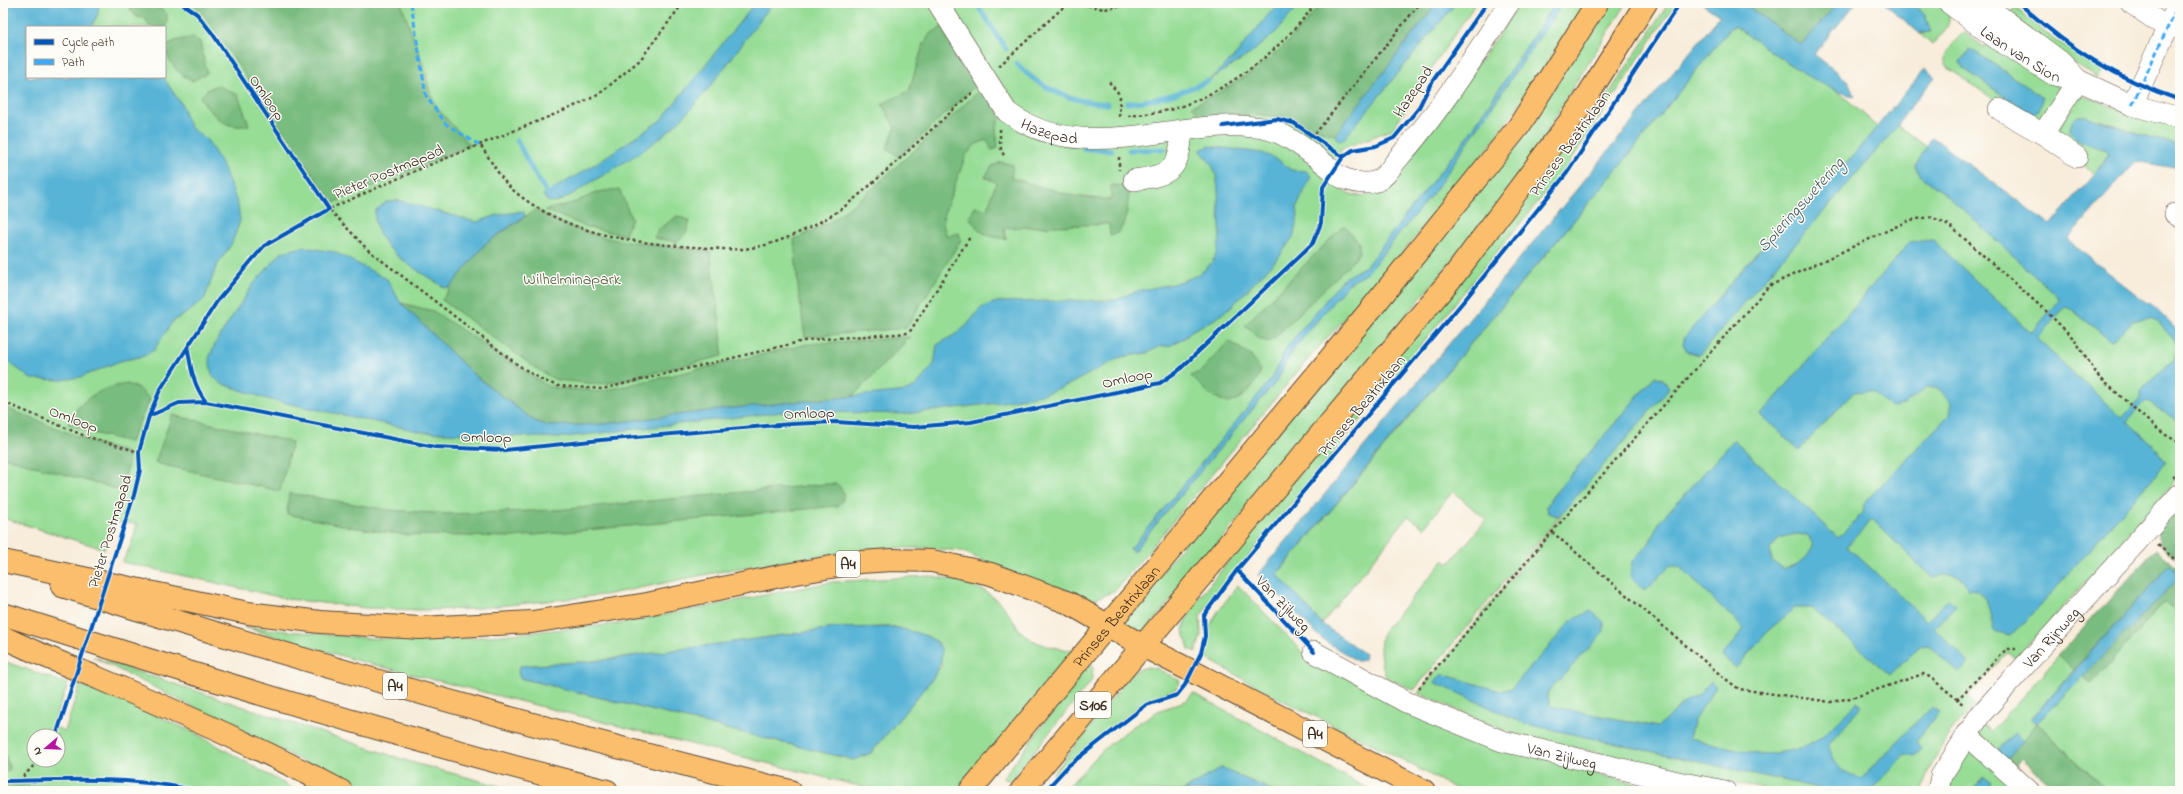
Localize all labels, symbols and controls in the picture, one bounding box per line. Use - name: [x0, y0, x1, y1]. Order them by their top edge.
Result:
- street label: Laan van Sion: [1975, 20, 2062, 90]
- legend: [26, 26, 166, 78]
- text: Cycle path: [62, 34, 114, 53]
- text: Path: [62, 54, 85, 72]
- street label: Hazepad: [1387, 61, 1440, 123]
- street label: Omloop: [242, 70, 291, 126]
- street label: Prinses Beatrixlaan: [1524, 86, 1618, 202]
- street label: Hazepad: [1016, 113, 1079, 152]
- street label: Pieter Postmapad: [330, 139, 448, 207]
- water label: Spieringswetering: [1752, 152, 1852, 259]
- park label: Wilhelminapark: [523, 268, 622, 292]
- street label: Prinses Beatrixlaan: [1313, 350, 1412, 462]
- street label: Omloop: [1100, 362, 1155, 396]
- street label: Omloop: [45, 400, 102, 440]
- street label: Omloop: [783, 401, 835, 427]
- street label: Omloop: [460, 426, 512, 450]
- street label: Pieter Postmapad: [82, 472, 140, 591]
- road number: A4: [836, 551, 860, 577]
- street label: Prinses Beatrixlaan: [1068, 561, 1167, 673]
- street label: Van Zijlweg: [1249, 570, 1316, 638]
- street label: Van Rijnweg: [2017, 602, 2086, 675]
- road number: A4: [383, 673, 407, 699]
- road number: S106: [1075, 692, 1111, 718]
- road number: A4: [1303, 721, 1327, 747]
- north arrow: [26, 728, 66, 768]
- street label: Van Zijlweg: [1523, 737, 1599, 777]
- text: N: [29, 745, 46, 757]

